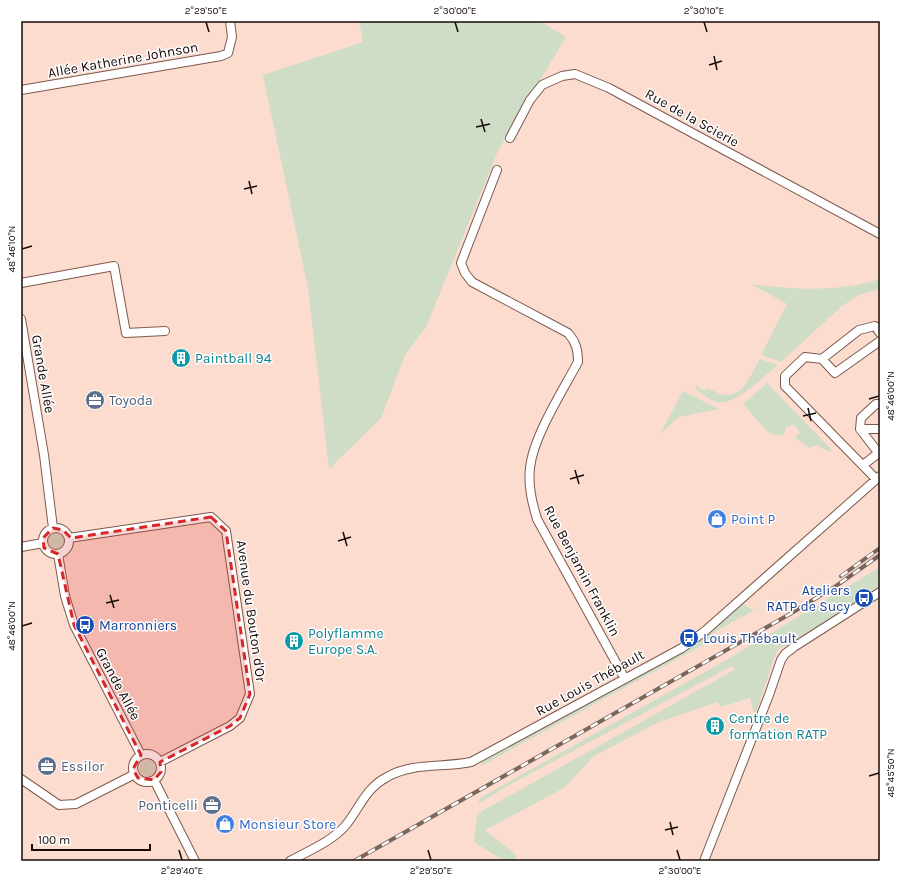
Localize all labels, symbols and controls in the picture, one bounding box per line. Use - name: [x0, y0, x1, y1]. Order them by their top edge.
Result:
- text: 2°29'50"E: [185, 5, 227, 17]
- text: 2°30'00"E: [434, 5, 476, 17]
- text: 2°30'10"E: [684, 5, 724, 17]
- street label: Allée Katherine Johnson: [46, 38, 200, 82]
- street label: Rue de la Scierie: [642, 85, 742, 151]
- text: 48°46'10"N: [6, 226, 18, 272]
- street label: Grande Allée: [28, 333, 58, 415]
- building icon: Paintball 94: [170, 347, 192, 369]
- place label: Paintball 94: [195, 350, 272, 367]
- text: 48°46'00"N: [885, 371, 897, 421]
- office icon: Toyoda: [84, 389, 106, 411]
- place label: Toyoda: [109, 392, 153, 409]
- street label: Rue Benjamin Franklin: [540, 503, 624, 639]
- shop icon: Point P: [706, 508, 728, 530]
- place label: Point P: [731, 511, 776, 528]
- street label: Avenue du Bouton d'Or: [233, 539, 270, 684]
- place label: Ateliers RATP de Sucy: [766, 582, 850, 615]
- bus stop icon: Ateliers RATP de Sucy: [853, 587, 875, 609]
- text: 48°46'00"N: [6, 601, 18, 651]
- bus stop icon: Marronniers: [74, 614, 96, 636]
- place label: Marronniers: [99, 617, 177, 634]
- place label: Polyflamme Europe S.A.: [308, 625, 384, 658]
- bus stop icon: Louis Thébault: [678, 627, 700, 649]
- building icon: Polyflamme Europe S.A.: [283, 630, 305, 652]
- place label: Louis Thébault: [703, 630, 797, 647]
- street label: Grande Allée: [92, 645, 144, 723]
- street label: Rue Louis Thébault: [533, 646, 647, 720]
- place label: Centre de formation RATP: [729, 710, 827, 743]
- building icon: Centre de formation RATP: [704, 715, 726, 737]
- text: 48°45'50"N: [885, 748, 897, 798]
- office icon: Essilor: [36, 755, 58, 777]
- place label: Essilor: [61, 758, 105, 775]
- office icon: Ponticelli: [201, 794, 223, 816]
- place label: Ponticelli: [138, 797, 198, 814]
- shop icon: Monsieur Store: [214, 813, 236, 835]
- place label: Monsieur Store: [239, 816, 336, 833]
- scale bar: [32, 826, 150, 852]
- text: 100 m: [38, 833, 70, 847]
- text: 2°29'40"E: [161, 865, 203, 877]
- text: 2°29'50"E: [410, 865, 452, 877]
- text: 2°30'00"E: [659, 865, 701, 877]

